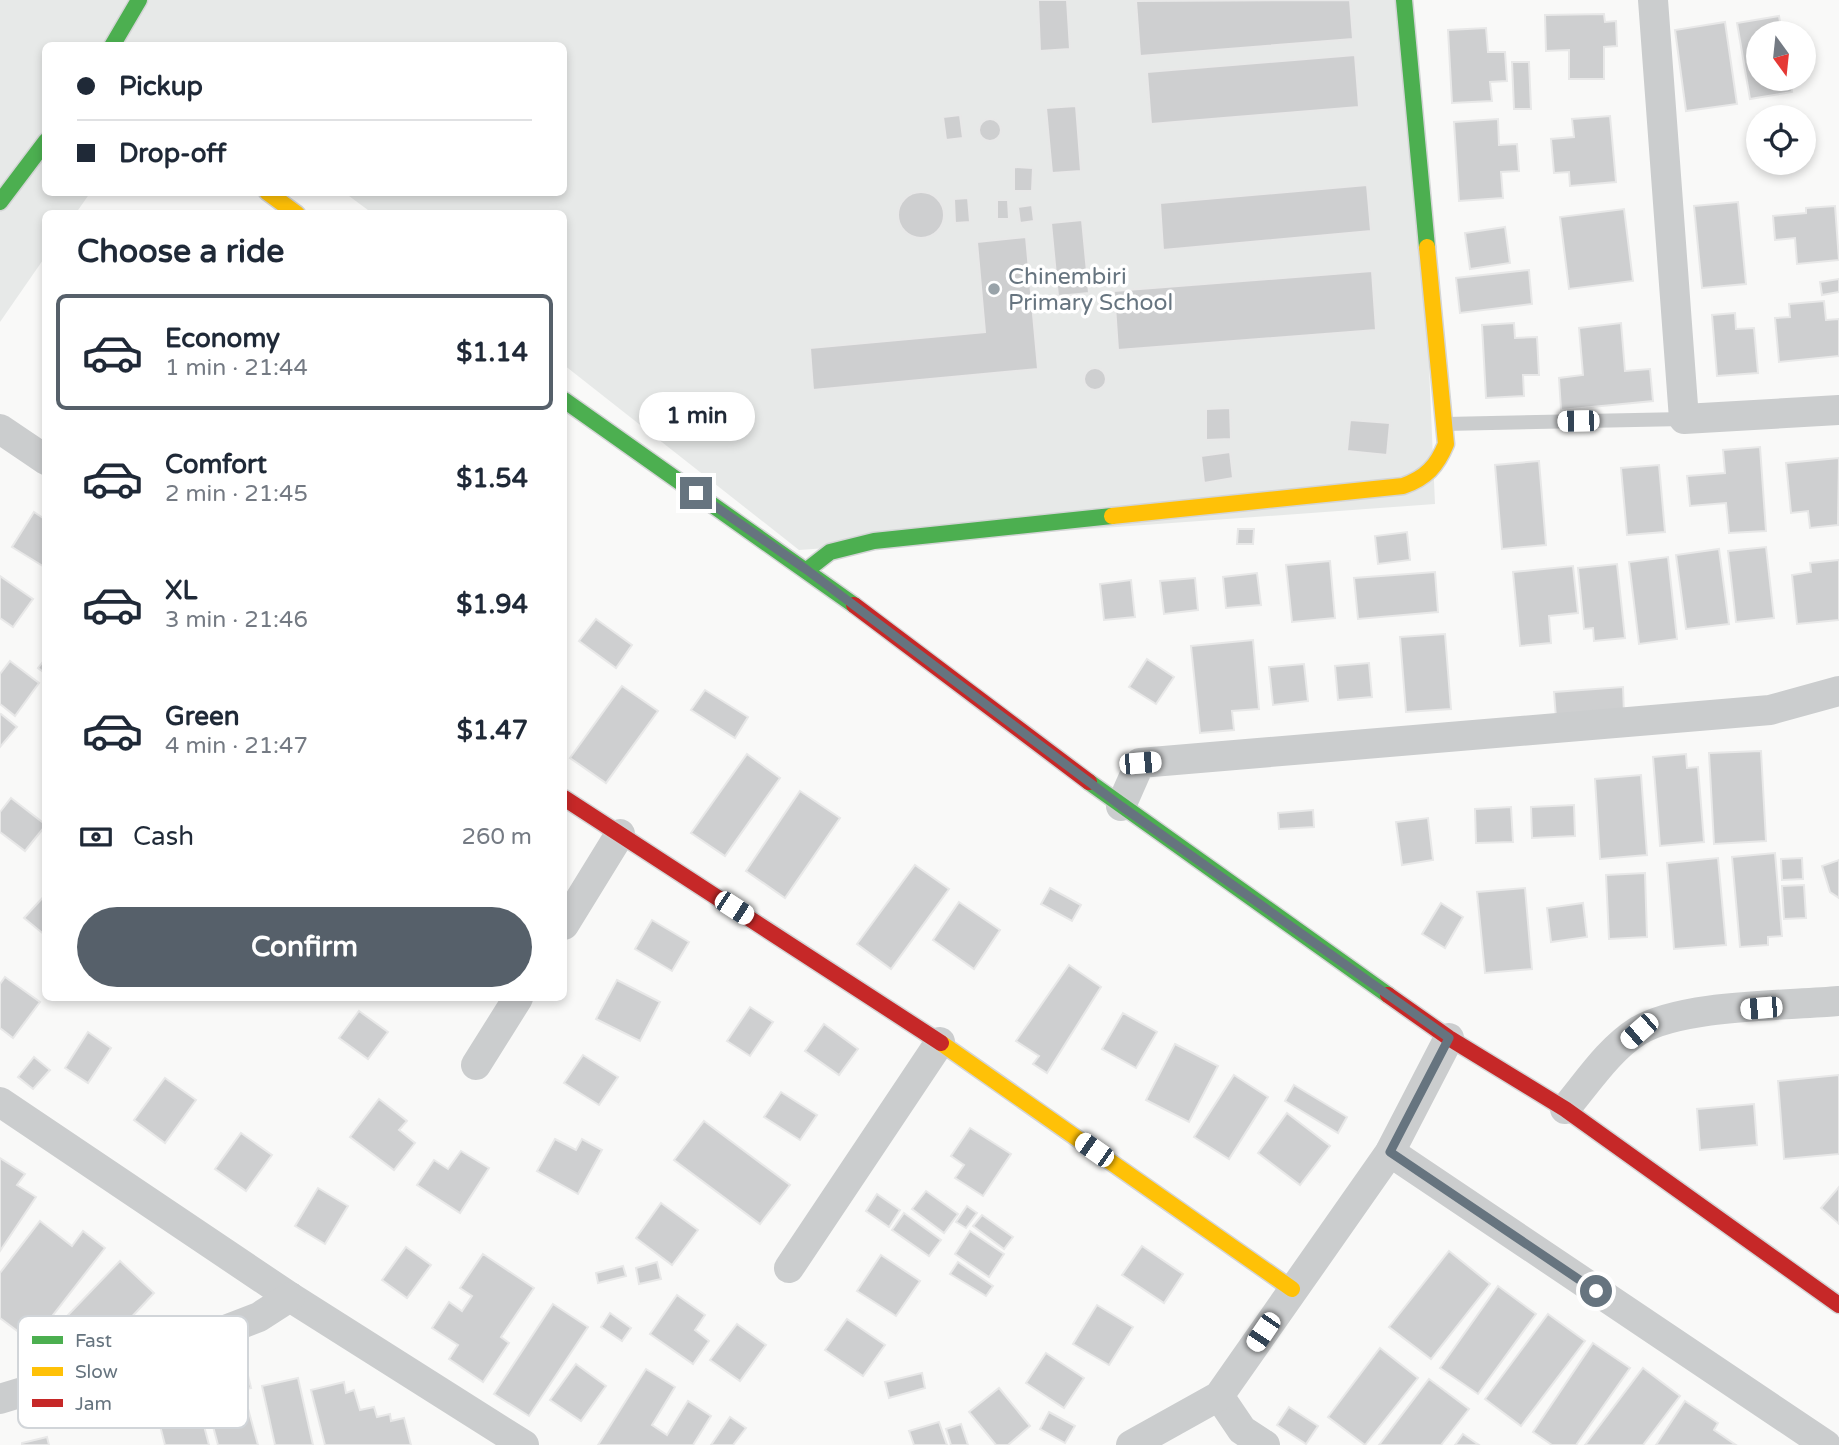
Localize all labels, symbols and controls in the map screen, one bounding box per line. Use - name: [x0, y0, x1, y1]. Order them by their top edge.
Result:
- north arrow: [1746, 21, 1816, 91]
- map controls: [1746, 21, 1816, 175]
- text: Pickup: [119, 71, 203, 102]
- button: locate: [1746, 105, 1816, 175]
- text: Drop-off: [119, 138, 226, 169]
- text: Choose a ride: [77, 233, 284, 271]
- place label: Chinembiri Primary School: [1008, 263, 1173, 317]
- marker: Chinembiri Primary School: [986, 281, 1002, 297]
- icon: car: [81, 321, 144, 384]
- text: Economy: [165, 323, 280, 354]
- text: $1.14: [456, 337, 528, 368]
- text: 1 min · 21:44: [165, 354, 308, 382]
- callout: 1 min: [638, 392, 754, 440]
- text: 1 min: [666, 402, 728, 430]
- car: [1557, 410, 1600, 432]
- icon: car: [81, 447, 144, 510]
- text: Comfort: [165, 449, 267, 480]
- text: $1.54: [456, 463, 528, 494]
- route end: [680, 477, 712, 509]
- text: 2 min · 21:45: [165, 480, 308, 508]
- icon: car: [81, 573, 144, 636]
- text: XL: [165, 575, 197, 606]
- text: $1.94: [456, 589, 528, 620]
- text: 3 min · 21:46: [165, 606, 308, 634]
- icon: car: [81, 699, 144, 762]
- text: Green: [165, 701, 240, 732]
- text: $1.47: [457, 715, 528, 746]
- text: 4 min · 21:47: [165, 732, 308, 760]
- car: [1119, 751, 1162, 775]
- icon: cash: [77, 818, 115, 856]
- text: Cash: [133, 821, 194, 852]
- text: 260 m: [462, 823, 532, 851]
- car: [711, 888, 758, 928]
- button: Confirm: [77, 907, 532, 987]
- car: [1740, 996, 1783, 1020]
- car: [1617, 1009, 1662, 1053]
- car: [1071, 1129, 1118, 1171]
- route start: [1580, 1275, 1612, 1307]
- car: [1243, 1309, 1284, 1355]
- legend: [18, 1316, 248, 1428]
- text: Fast: [75, 1330, 112, 1352]
- text: Slow: [75, 1361, 118, 1383]
- text: Jam: [75, 1393, 112, 1415]

